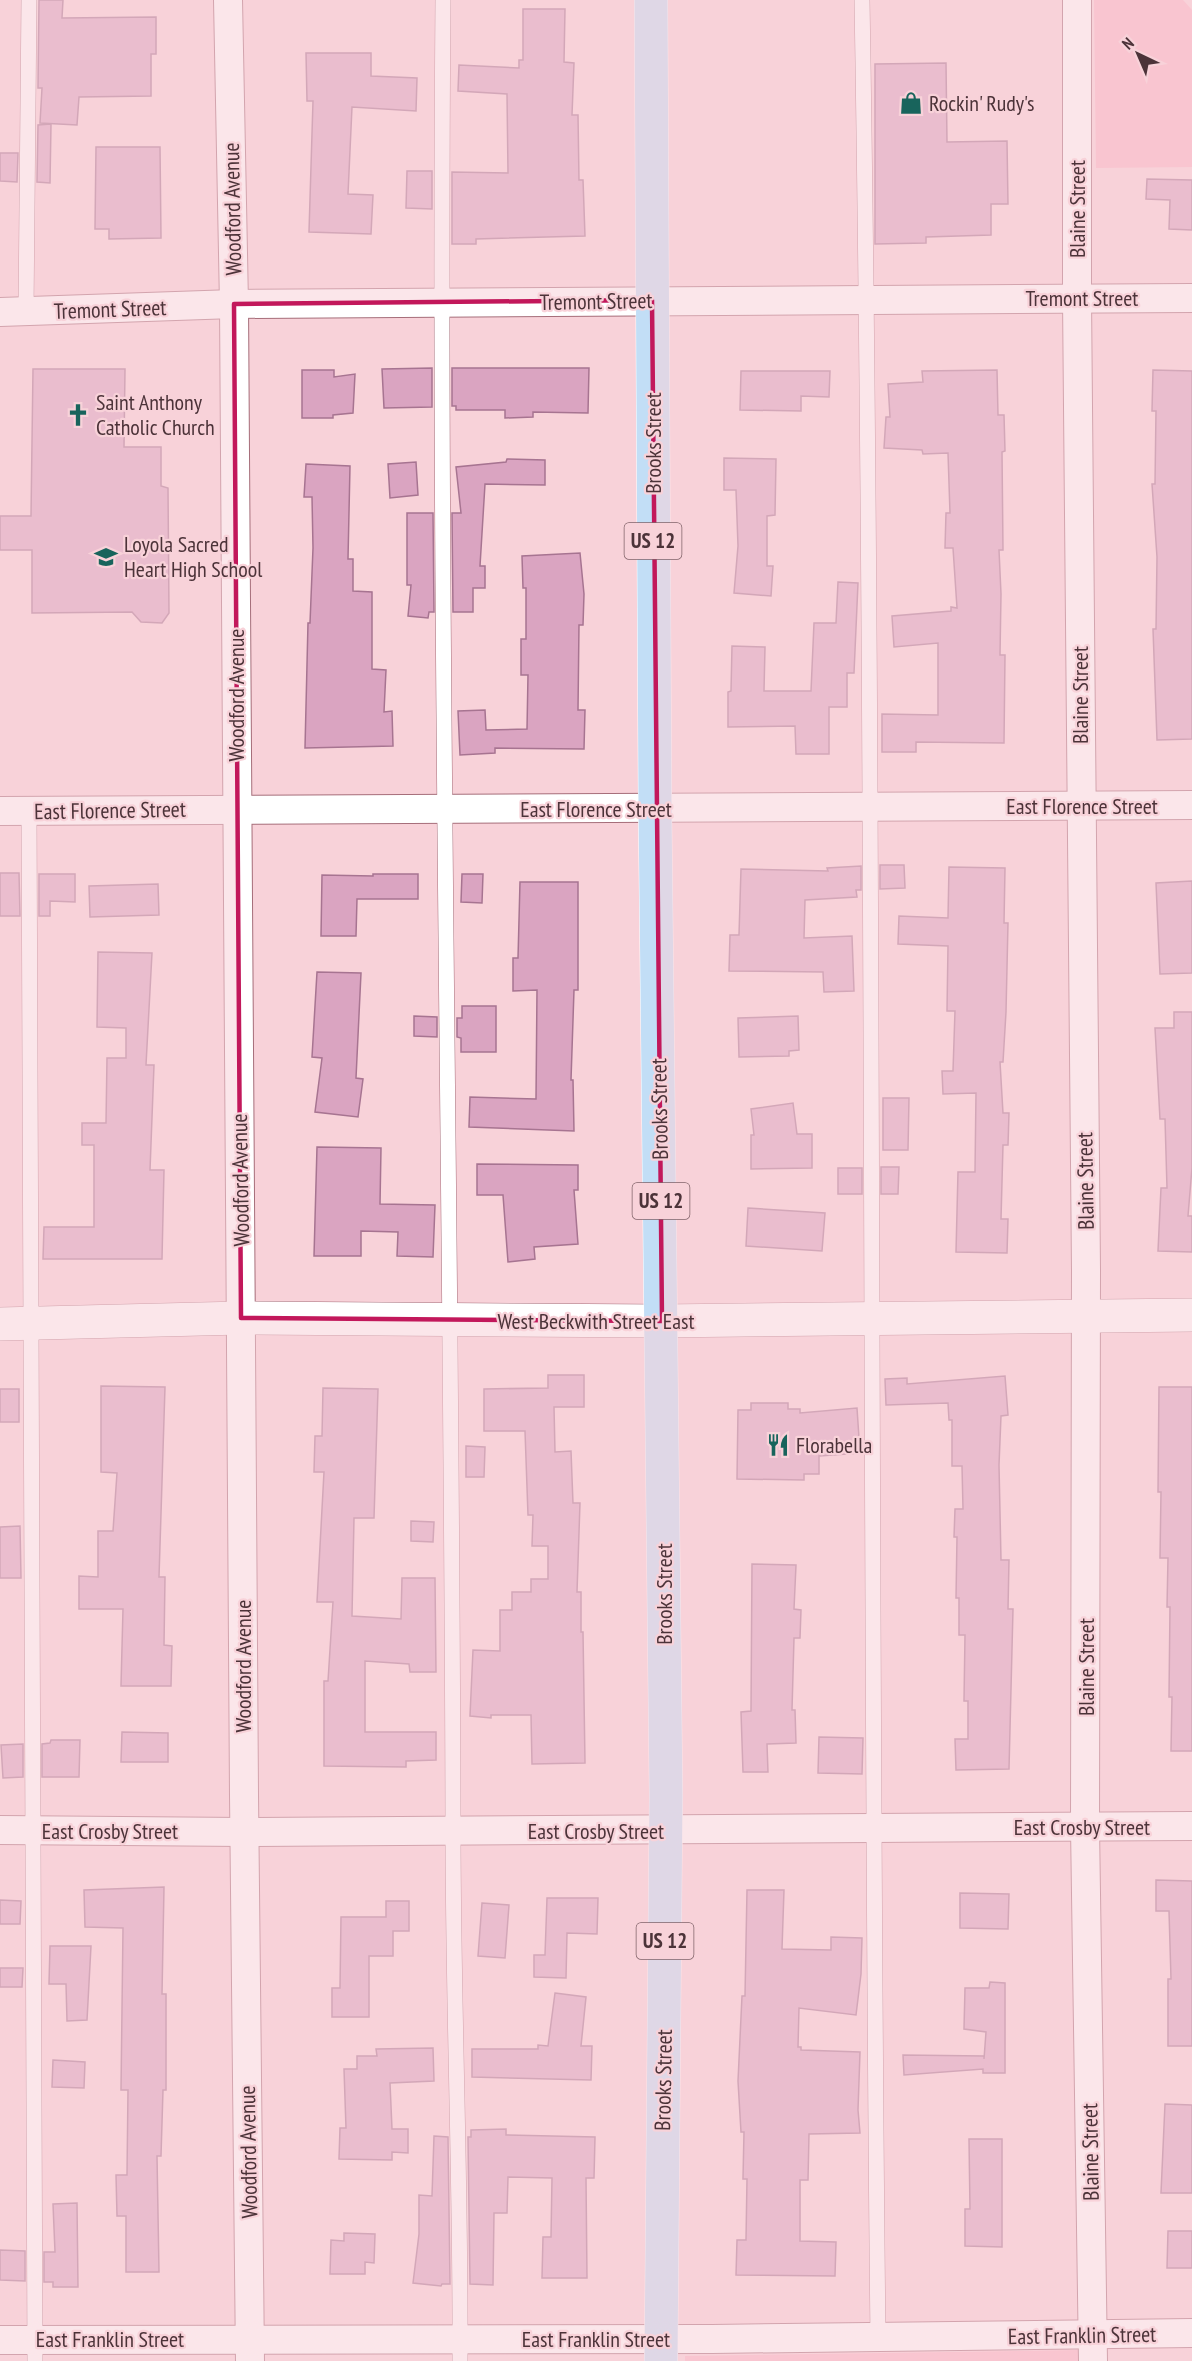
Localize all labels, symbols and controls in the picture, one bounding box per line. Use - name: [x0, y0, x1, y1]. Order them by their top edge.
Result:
- north arrow: [1108, 24, 1168, 84]
- text: N: [1118, 33, 1138, 53]
- place label: Rockin' Rudy's: [929, 89, 1034, 117]
- shop icon: Rockin' Rudy's: [898, 90, 924, 116]
- street label: Woodford Avenue: [217, 142, 247, 276]
- street label: Blaine Street: [1063, 160, 1091, 258]
- street label: Tremont Street: [1026, 284, 1138, 312]
- street label: Tremont Street: [539, 286, 653, 316]
- street label: Tremont Street: [53, 293, 167, 325]
- place label: Saint Anthony Catholic Church: [96, 388, 215, 441]
- street label: Brooks Street: [639, 392, 667, 494]
- church icon: Saint Anthony Catholic Church: [65, 402, 91, 428]
- road number: US 12: [624, 523, 682, 559]
- place label: Loyola Sacred Heart High School: [124, 530, 263, 583]
- school or university icon: Loyola Sacred Heart High School: [93, 544, 119, 570]
- street label: Woodford Avenue: [222, 629, 250, 761]
- street label: Blaine Street: [1066, 646, 1094, 744]
- street label: East Florence Street: [1006, 792, 1158, 820]
- street label: East Florence Street: [34, 795, 186, 825]
- street label: East Florence Street: [520, 795, 672, 823]
- street label: Brooks Street: [644, 1058, 674, 1160]
- street label: Woodford Avenue: [225, 1113, 255, 1247]
- street label: Blaine Street: [1070, 1132, 1100, 1230]
- road number: US 12: [632, 1183, 690, 1219]
- street label: West Beckwith Street East: [498, 1307, 694, 1335]
- place label: Florabella: [796, 1431, 872, 1459]
- restaurant icon: Florabella: [765, 1432, 791, 1458]
- street label: Brooks Street: [650, 1543, 678, 1645]
- street label: Woodford Avenue: [229, 1600, 257, 1732]
- street label: Blaine Street: [1072, 1618, 1100, 1716]
- street label: East Crosby Street: [1014, 1813, 1150, 1841]
- street label: East Crosby Street: [42, 1817, 178, 1845]
- street label: East Crosby Street: [528, 1817, 664, 1845]
- road number: US 12: [636, 1923, 694, 1959]
- street label: Brooks Street: [648, 2029, 678, 2131]
- street label: Woodford Avenue: [233, 2085, 263, 2219]
- street label: Blaine Street: [1075, 2103, 1105, 2201]
- street label: East Franklin Street: [1008, 2320, 1156, 2350]
- street label: East Franklin Street: [36, 2325, 184, 2353]
- street label: East Franklin Street: [522, 2325, 670, 2353]

